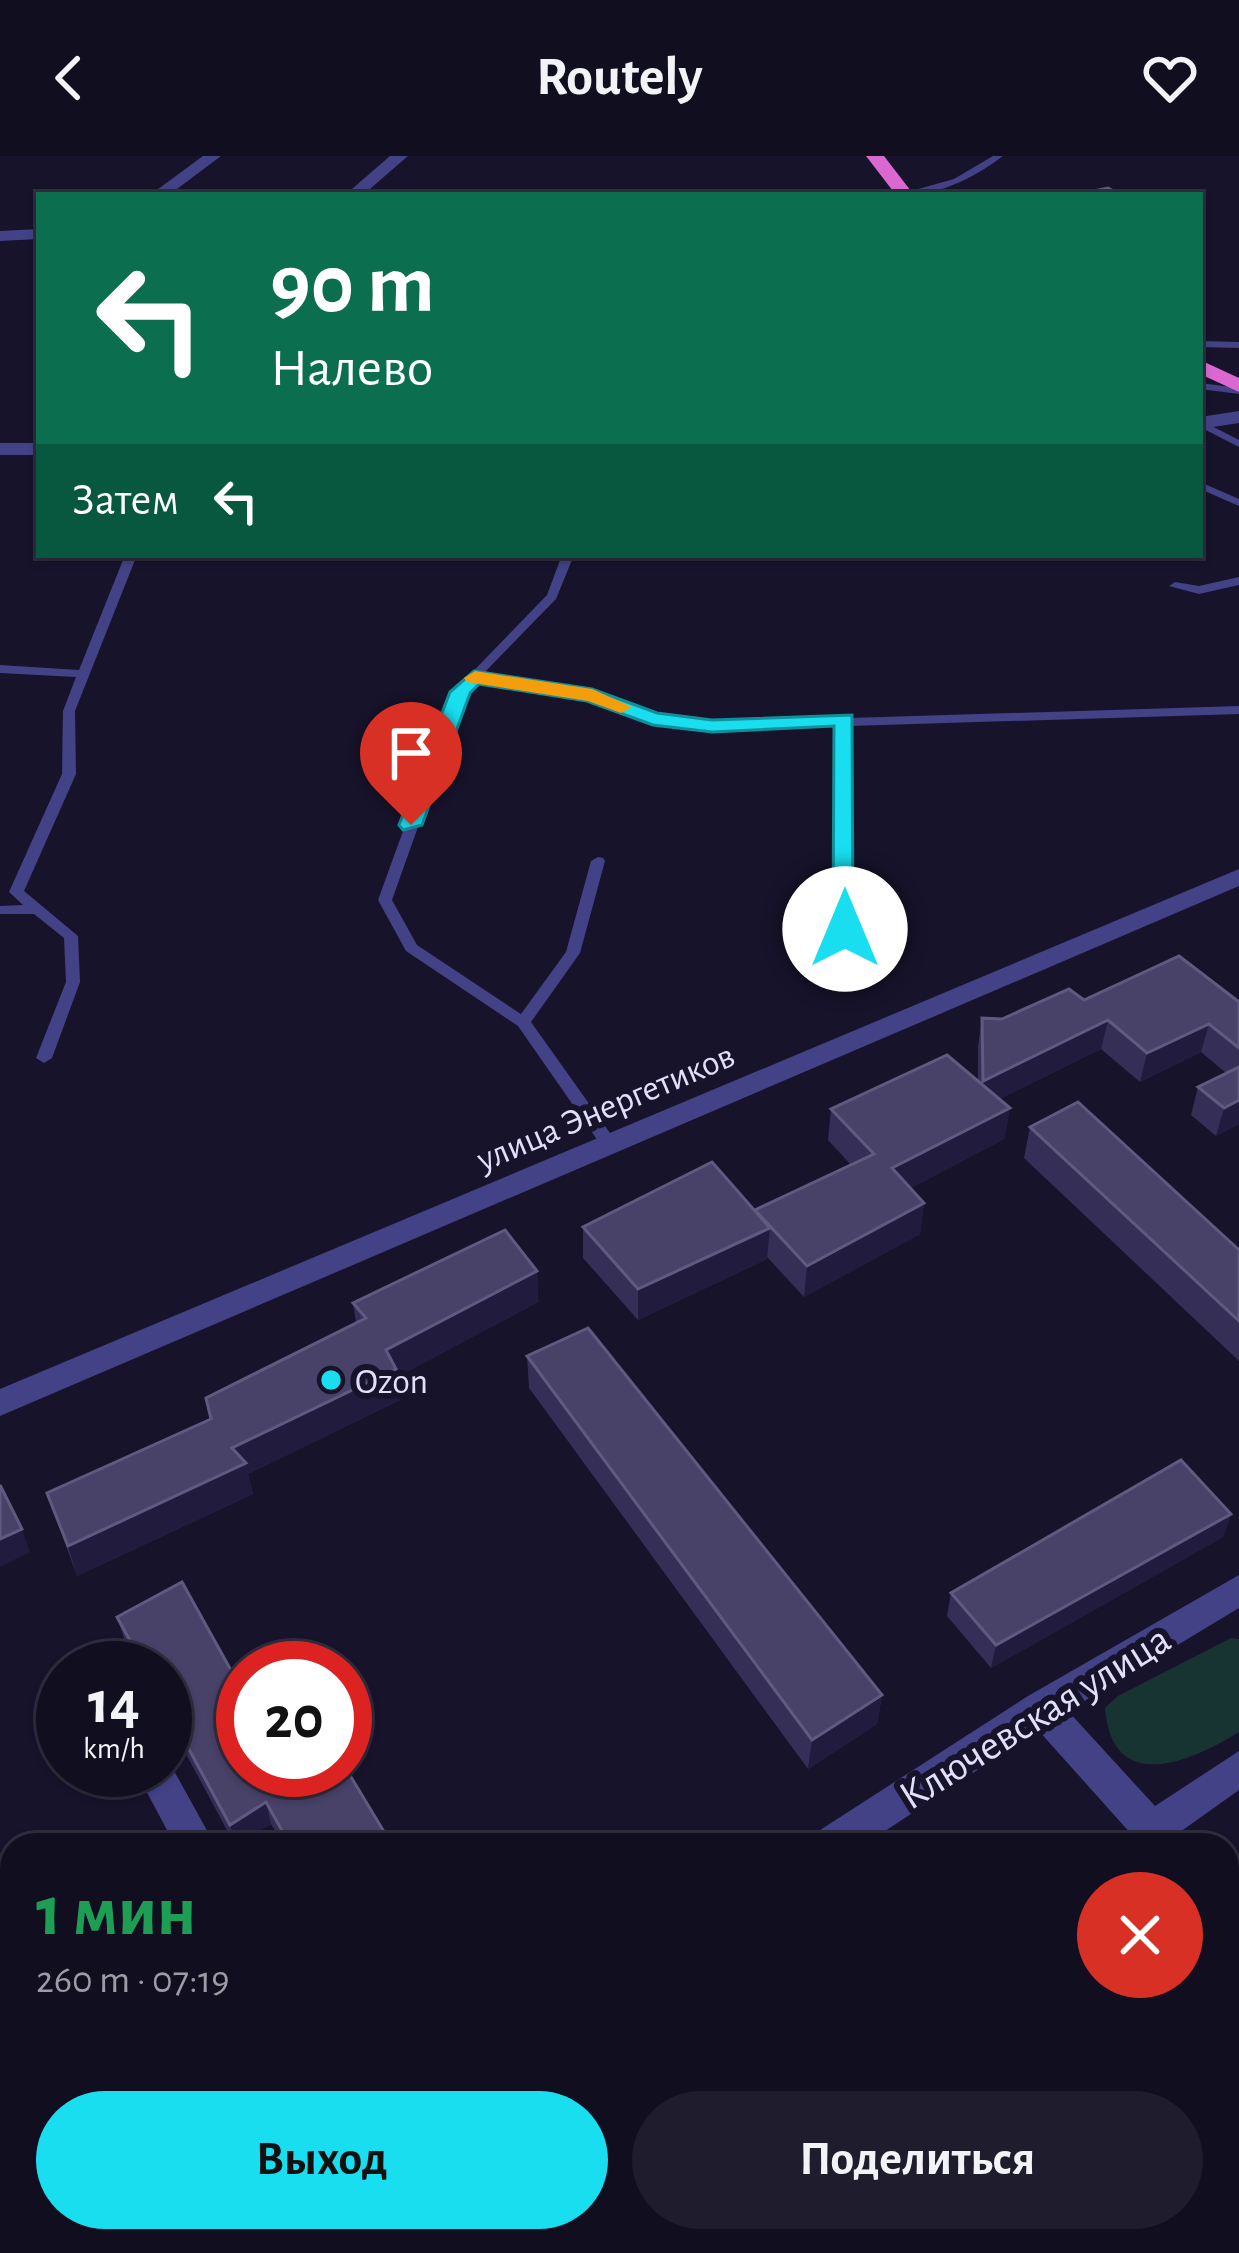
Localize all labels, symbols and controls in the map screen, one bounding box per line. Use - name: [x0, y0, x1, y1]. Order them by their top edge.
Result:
- icon: back: [36, 45, 102, 111]
- icon: heart: [1137, 45, 1203, 111]
- text: Routely: [536, 51, 703, 105]
- icon: left: [72, 240, 228, 396]
- text: 90 m: [270, 244, 435, 328]
- text: Налево: [270, 342, 433, 396]
- icon: left: [203, 468, 269, 534]
- text: Затем: [72, 478, 179, 523]
- pin: [360, 702, 462, 825]
- icon: arrive: [378, 720, 444, 786]
- position arrow: [782, 866, 908, 992]
- street label: улица Энергетиков: [471, 1037, 740, 1179]
- place label: Ozon: [355, 1364, 428, 1400]
- marker: Ozon: [318, 1367, 344, 1393]
- street label: Ключевская улица: [892, 1618, 1178, 1818]
- speed limit sign: 20: [216, 1641, 372, 1797]
- text: 14: [88, 1674, 140, 1734]
- text: km/h: [83, 1734, 145, 1764]
- button: close: [1077, 1872, 1203, 1998]
- text: 1 мин: [36, 1876, 197, 1948]
- text: 260 m · 07:19: [36, 1961, 230, 2000]
- button: Выход: [36, 2091, 608, 2229]
- button: Поделиться: [632, 2091, 1203, 2229]

